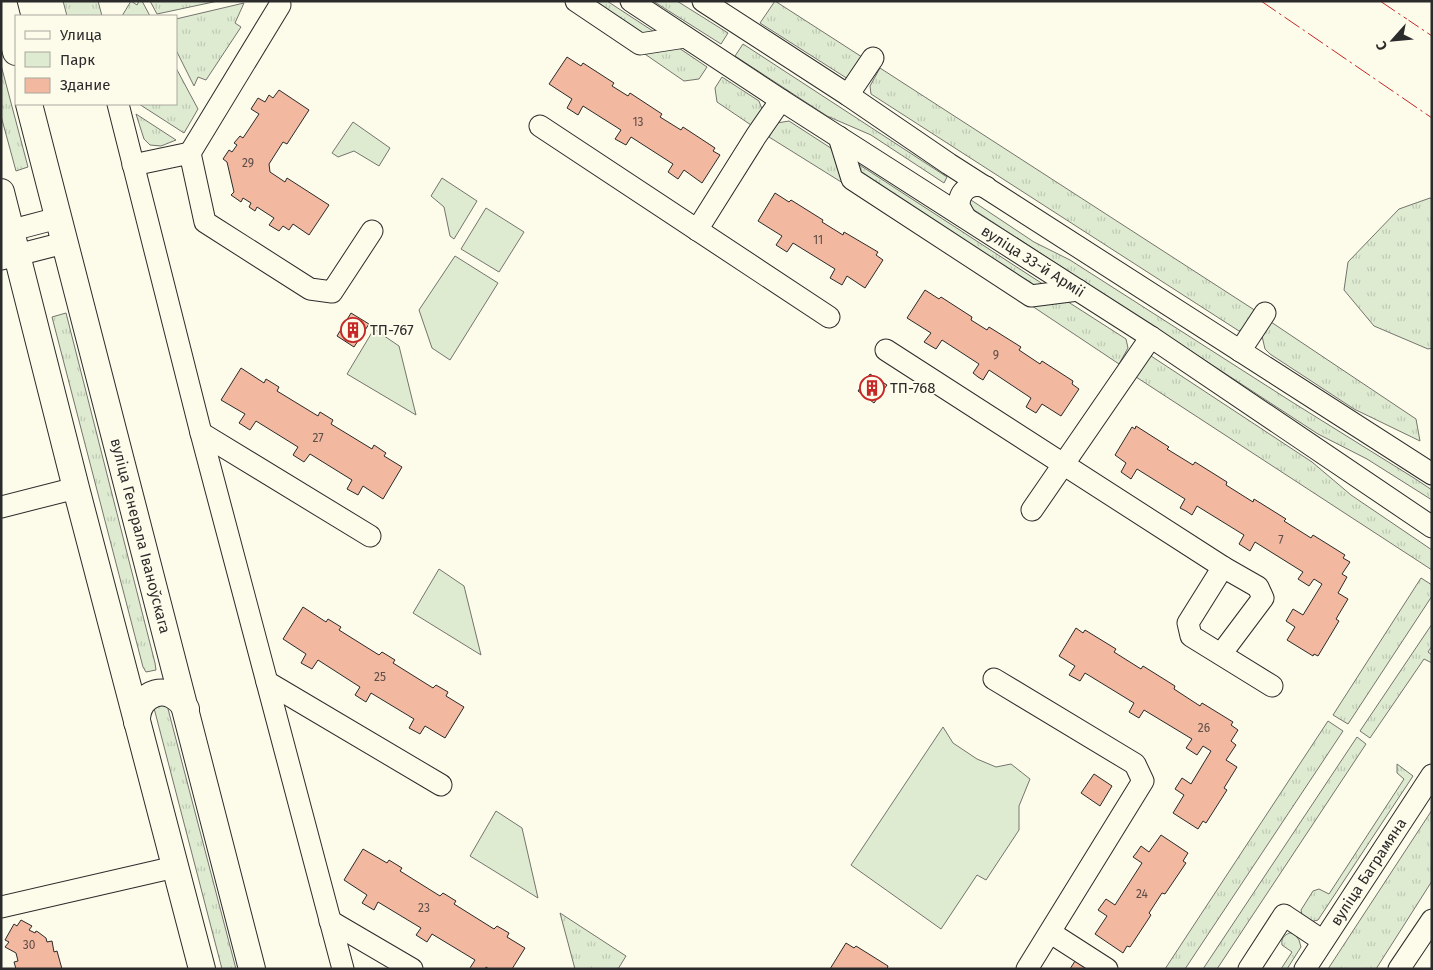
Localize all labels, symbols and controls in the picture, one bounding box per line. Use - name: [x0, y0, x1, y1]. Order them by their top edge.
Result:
- legend: [15, 15, 178, 105]
- north arrow: [1368, 15, 1418, 65]
- text: Улица: [60, 26, 102, 44]
- text: С: [1372, 38, 1391, 53]
- text: Парк: [60, 51, 95, 69]
- text: Здание: [60, 76, 110, 94]
- house number: 13: [632, 115, 644, 129]
- house number: 29: [242, 156, 254, 170]
- street label: вуліца 33-й Арміі: [978, 222, 1088, 301]
- house number: 11: [813, 233, 823, 247]
- building icon: ТП-767: [340, 317, 366, 343]
- place label: ТП-767: [370, 321, 414, 339]
- house number: 9: [993, 348, 999, 362]
- building icon: ТП-768: [859, 375, 885, 401]
- place label: ТП-768: [890, 379, 936, 397]
- house number: 27: [312, 431, 324, 445]
- street label: вуліца Генерала Іваноўскага: [107, 436, 174, 636]
- house number: 7: [1278, 533, 1284, 547]
- house number: 25: [374, 670, 386, 684]
- house number: 26: [1198, 721, 1210, 735]
- street label: вуліца Баграмяна: [1327, 815, 1410, 929]
- house number: 24: [1136, 887, 1149, 901]
- house number: 23: [418, 901, 430, 915]
- house number: 30: [23, 938, 36, 952]

